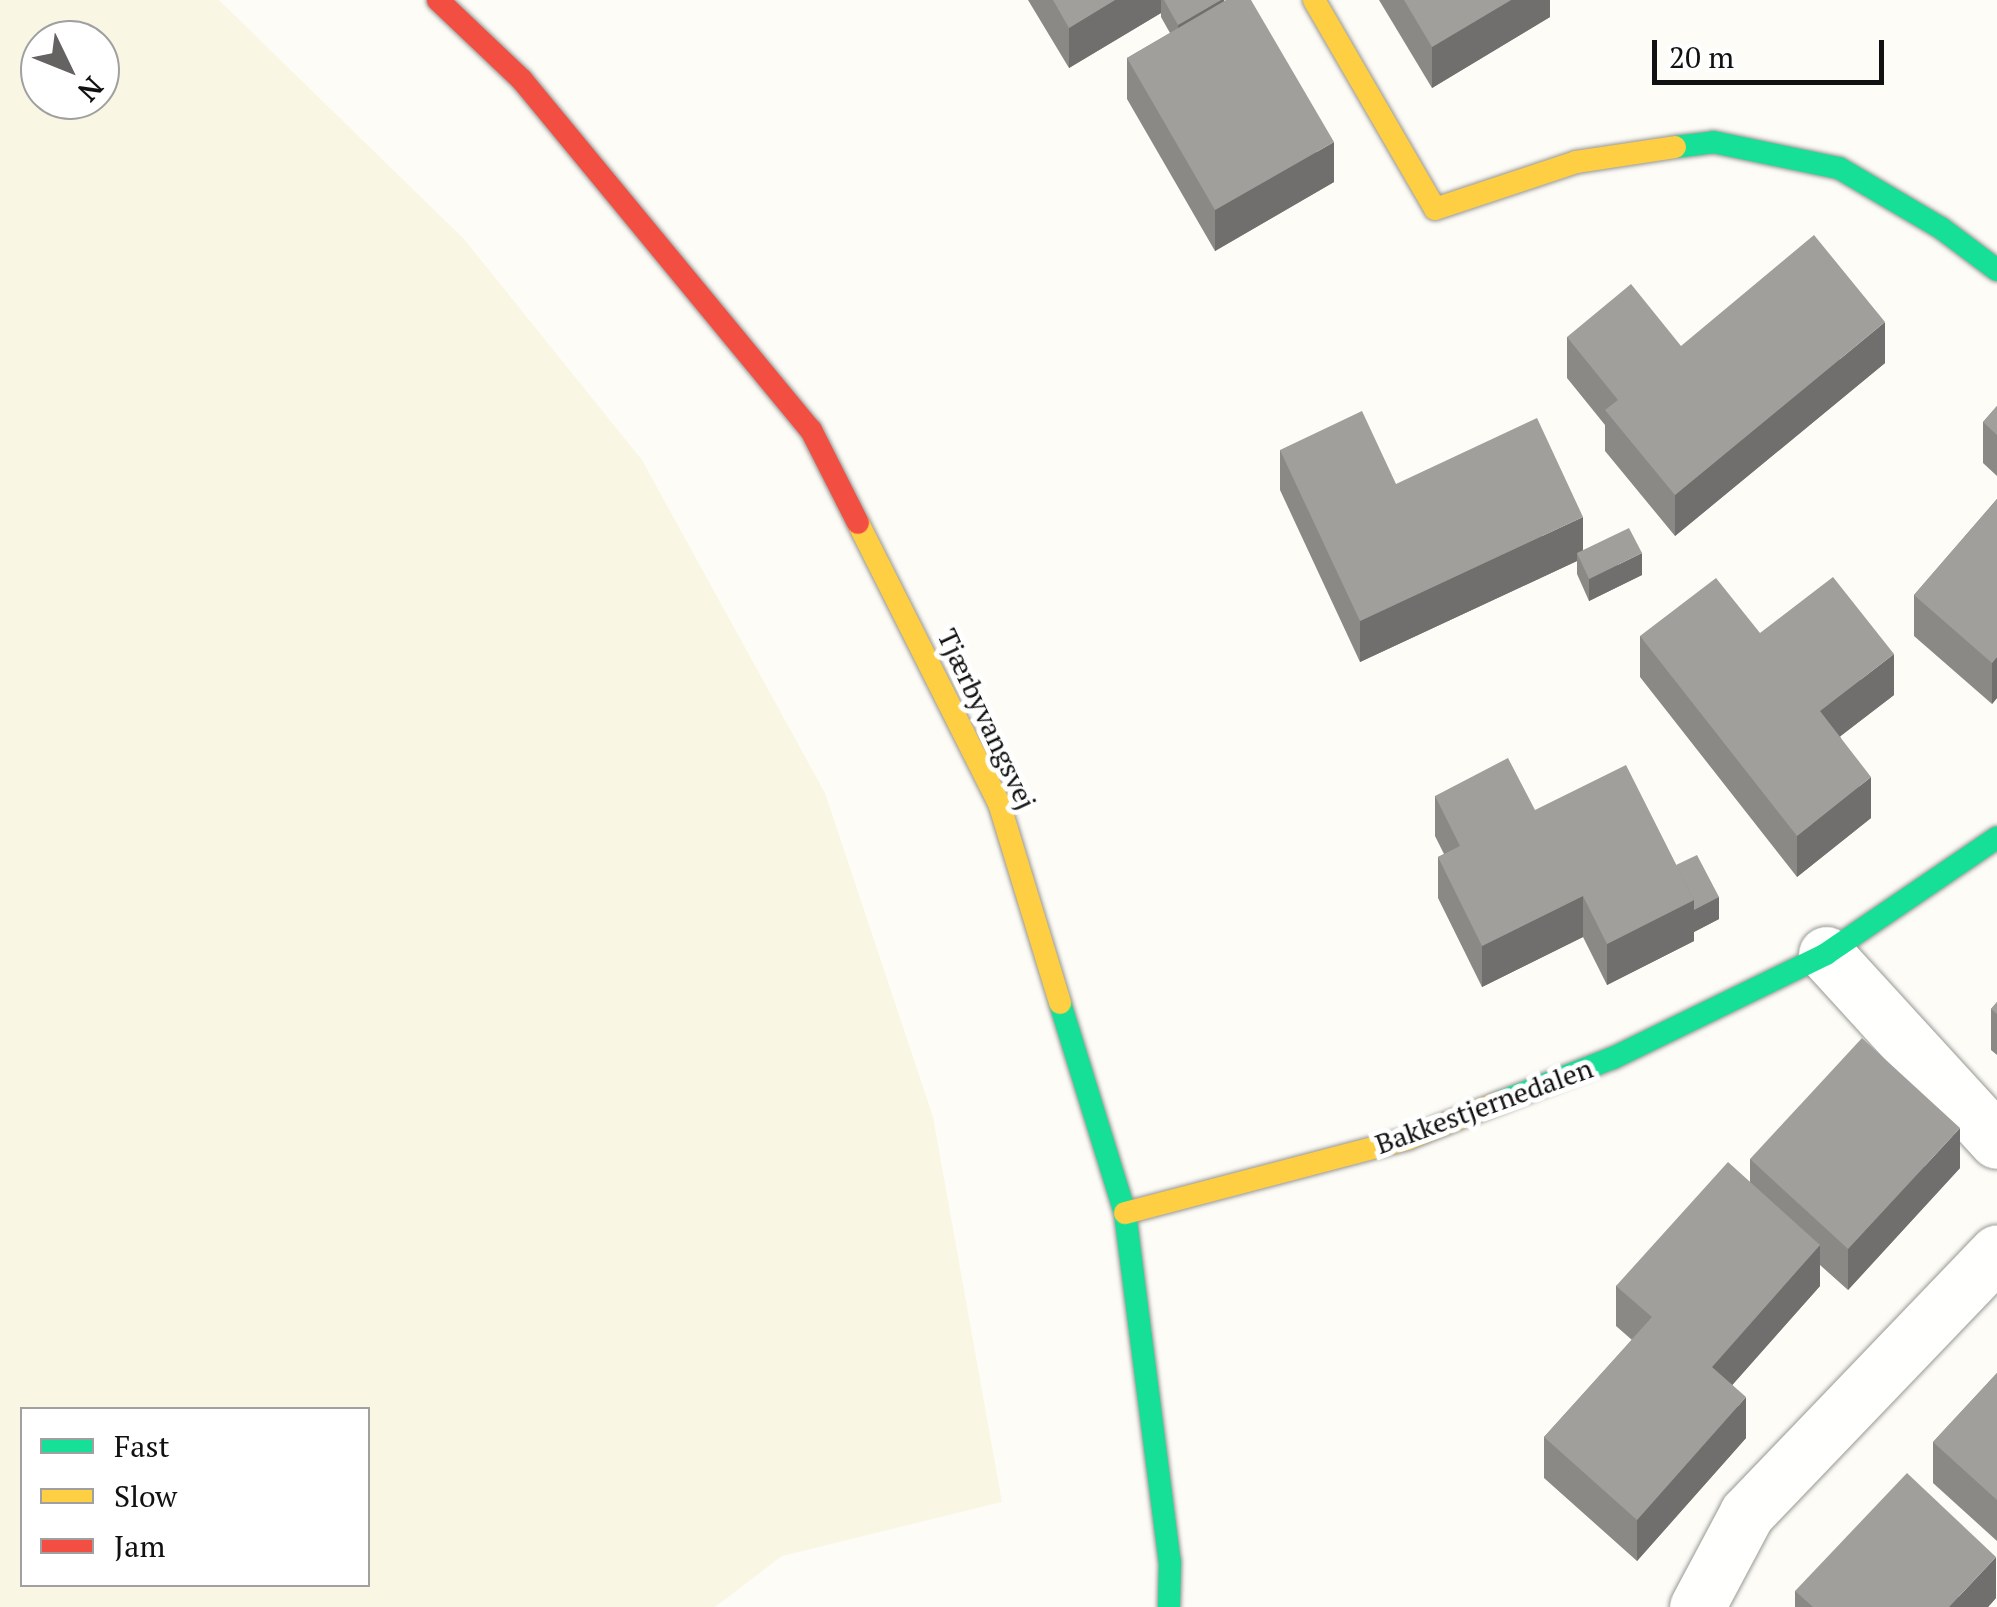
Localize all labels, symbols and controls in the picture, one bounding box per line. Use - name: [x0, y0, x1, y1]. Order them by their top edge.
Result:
- north arrow: [20, 20, 120, 120]
- scale bar: [1657, 20, 1890, 82]
- text: 20 m: [1669, 37, 1734, 77]
- text: N: [70, 69, 112, 110]
- street label: Tjærbyvangsvej: [930, 623, 1044, 815]
- street label: Bakkestjernedalen: [1371, 1051, 1597, 1161]
- legend: [20, 1407, 370, 1587]
- text: Fast: [114, 1426, 170, 1466]
- text: Slow: [114, 1476, 177, 1516]
- text: Jam: [114, 1526, 165, 1566]

